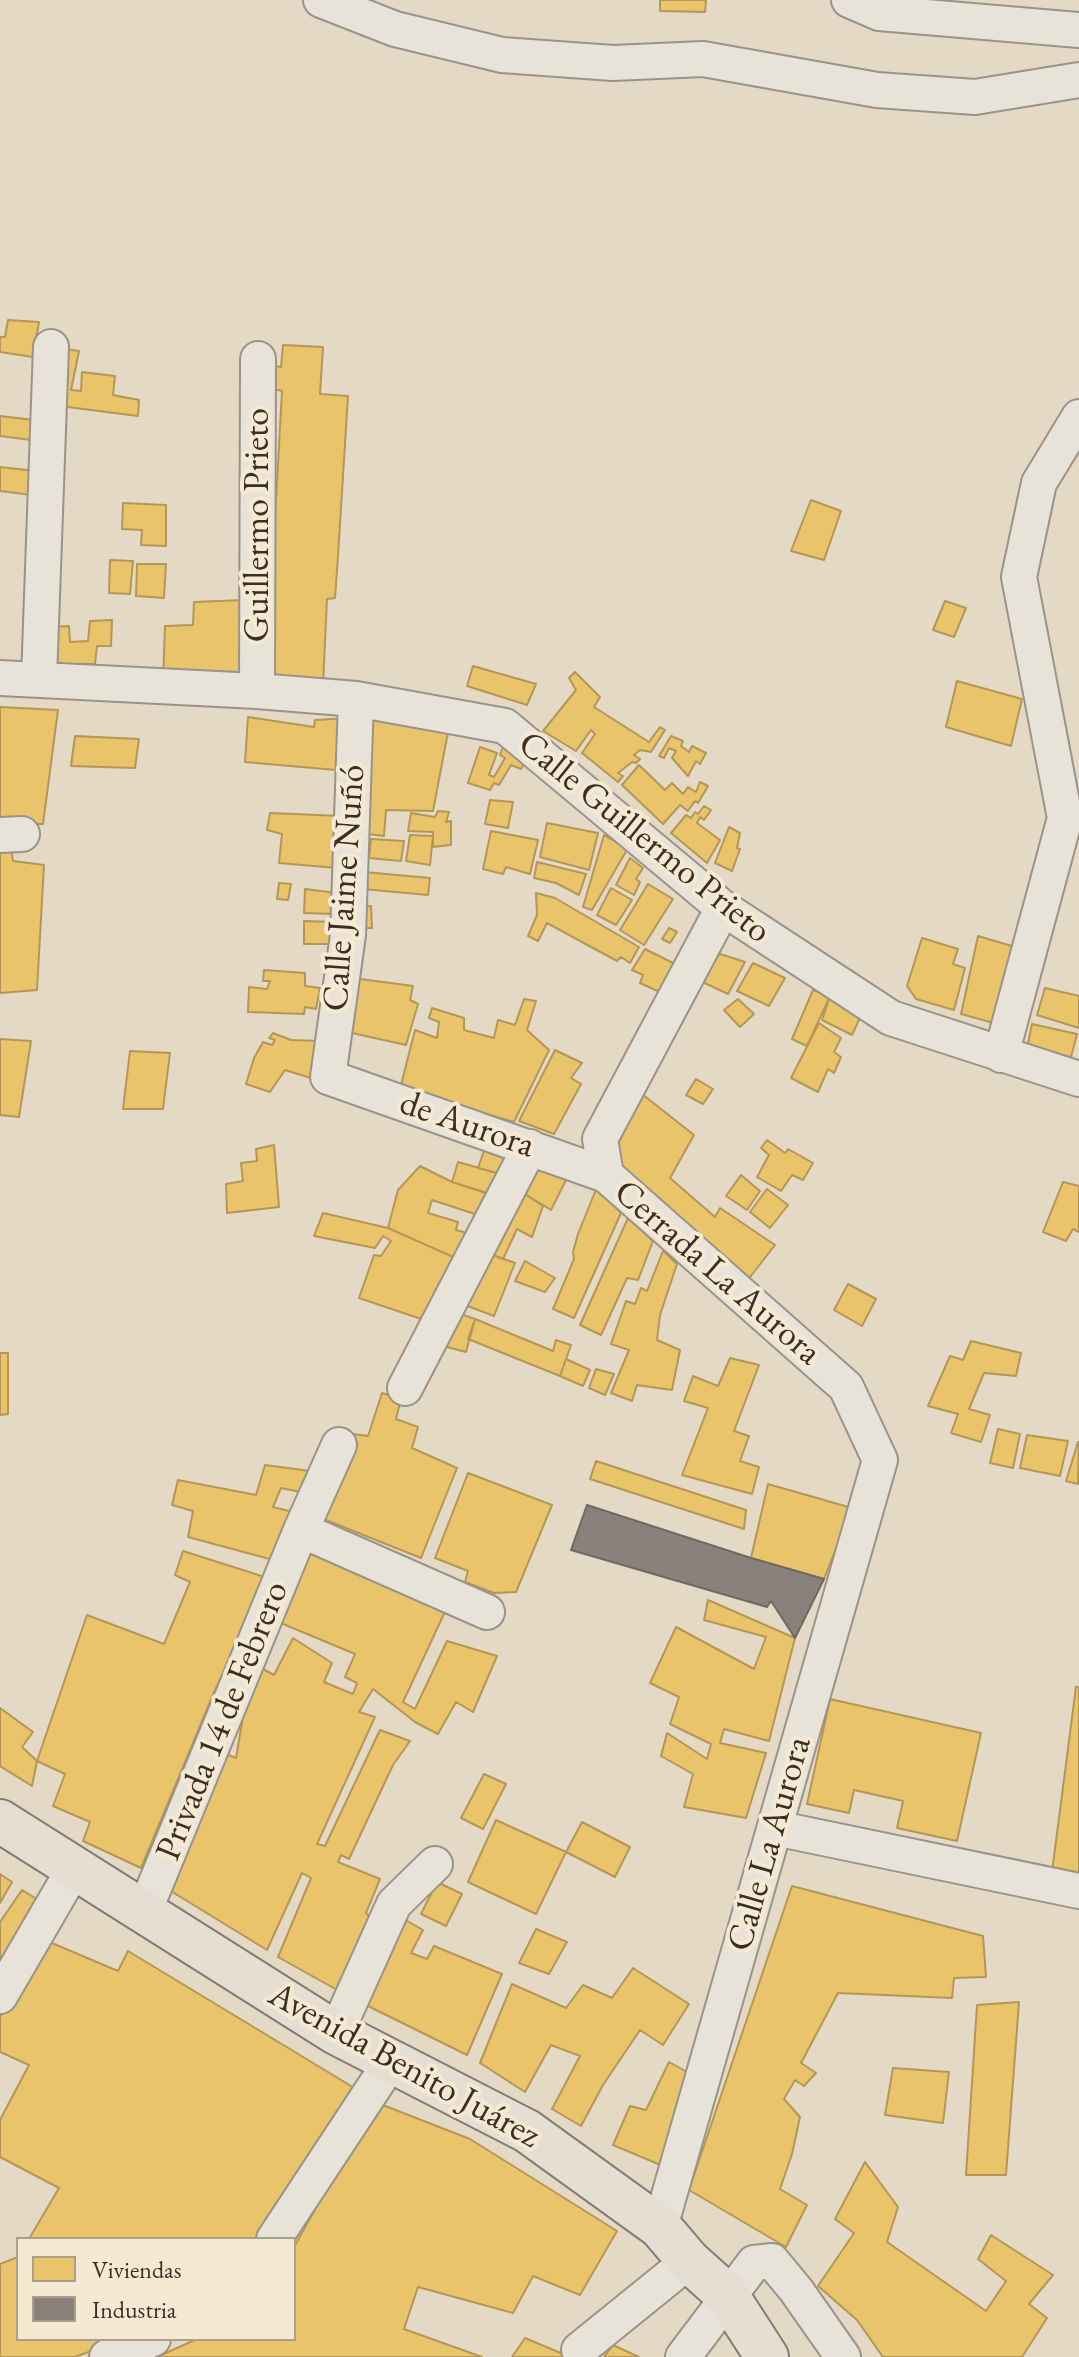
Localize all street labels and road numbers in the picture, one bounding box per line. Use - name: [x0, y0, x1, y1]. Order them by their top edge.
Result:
- street label: Guillermo Prieto: [236, 408, 280, 642]
- street label: Calle Guillermo Prieto: [509, 723, 779, 953]
- street label: Calle Jaime Nuñó: [315, 763, 375, 1013]
- street label: de Aurora: [394, 1082, 540, 1168]
- street label: Cerrada La Aurora: [605, 1171, 829, 1375]
- street label: Privada 14 de Febrero: [147, 1575, 299, 1867]
- street label: Calle La Aurora: [719, 1732, 821, 1956]
- street label: Avenida Benito Juárez: [261, 1974, 547, 2158]

